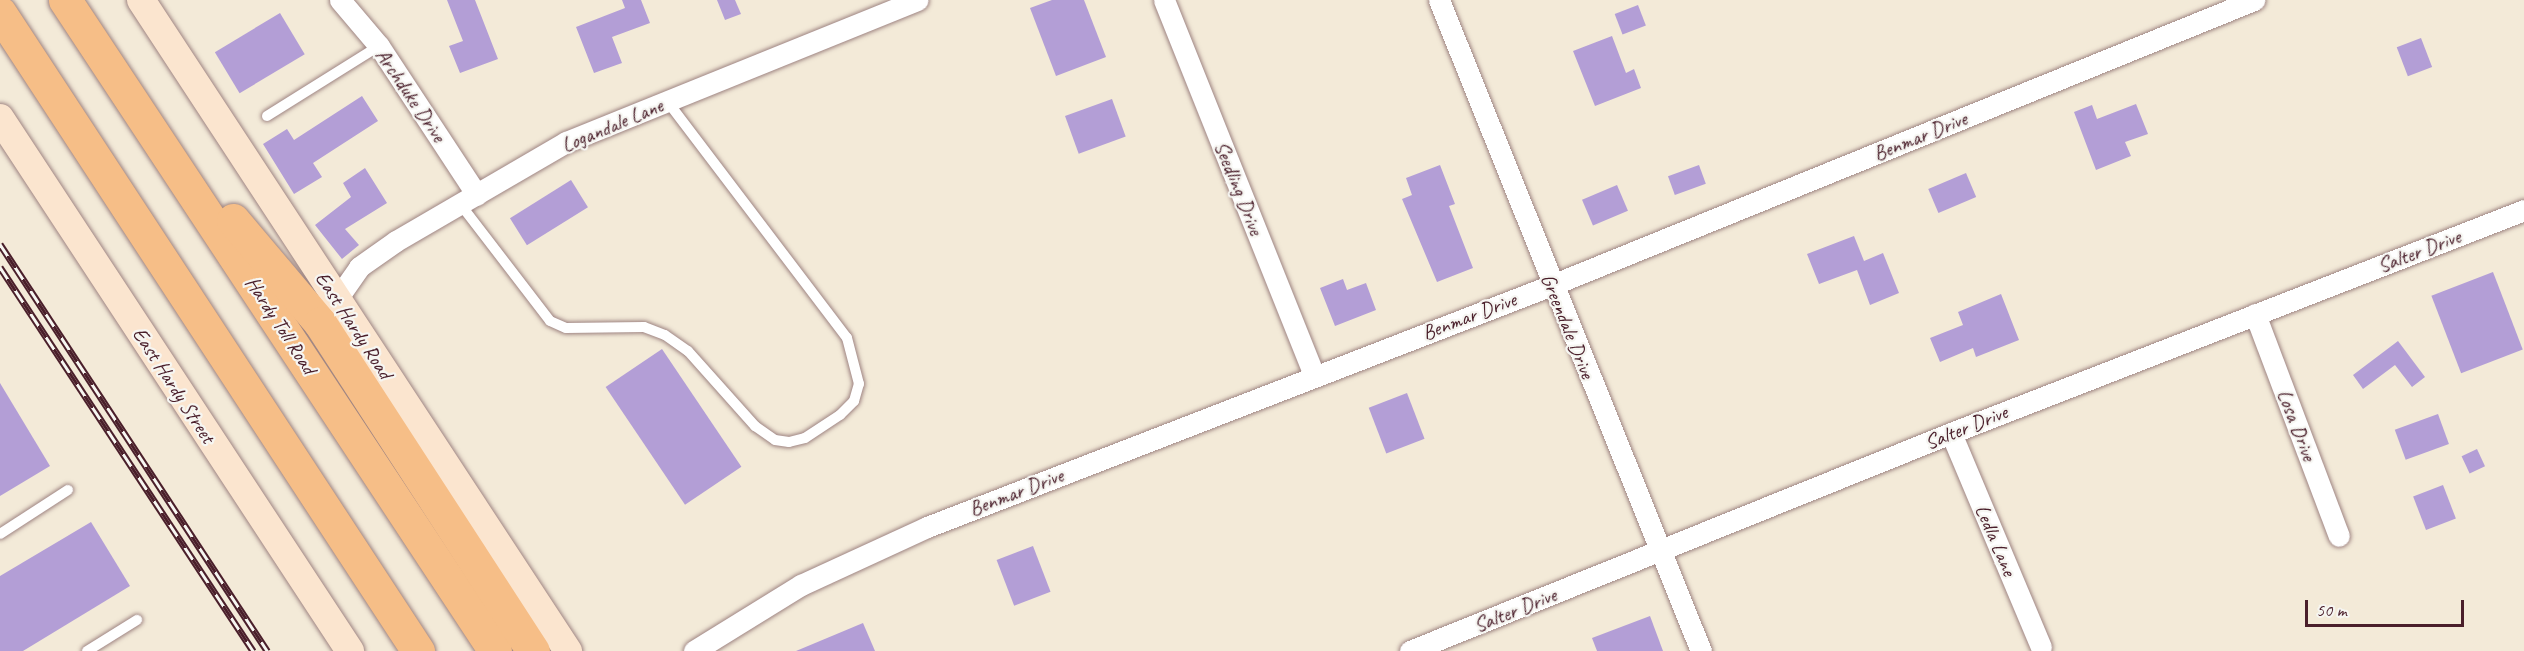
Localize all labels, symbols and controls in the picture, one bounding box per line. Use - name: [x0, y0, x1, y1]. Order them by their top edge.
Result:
- street label: Archduke Drive: [370, 43, 452, 147]
- street label: Logandale Lane: [557, 92, 667, 158]
- street label: Benmar Drive: [1869, 106, 1971, 166]
- street label: Seedling Drive: [1209, 137, 1269, 239]
- street label: Salter Drive: [2374, 224, 2464, 278]
- street label: East Hardy Road: [310, 266, 398, 384]
- street label: Greendale Drive: [1536, 270, 1600, 382]
- street label: Hardy Toll Road: [240, 271, 322, 379]
- street label: Benmar Drive: [1418, 287, 1520, 345]
- street label: East Hardy Street: [127, 322, 221, 448]
- street label: Losa Drive: [2272, 386, 2322, 464]
- street label: Salter Drive: [1921, 399, 2011, 455]
- street label: Benmar Drive: [965, 463, 1067, 521]
- street label: Ledla Lane: [1970, 500, 2022, 580]
- street label: Salter Drive: [1470, 582, 1560, 638]
- scale bar: [2308, 588, 2467, 626]
- text: 50 m: [2316, 599, 2347, 621]

